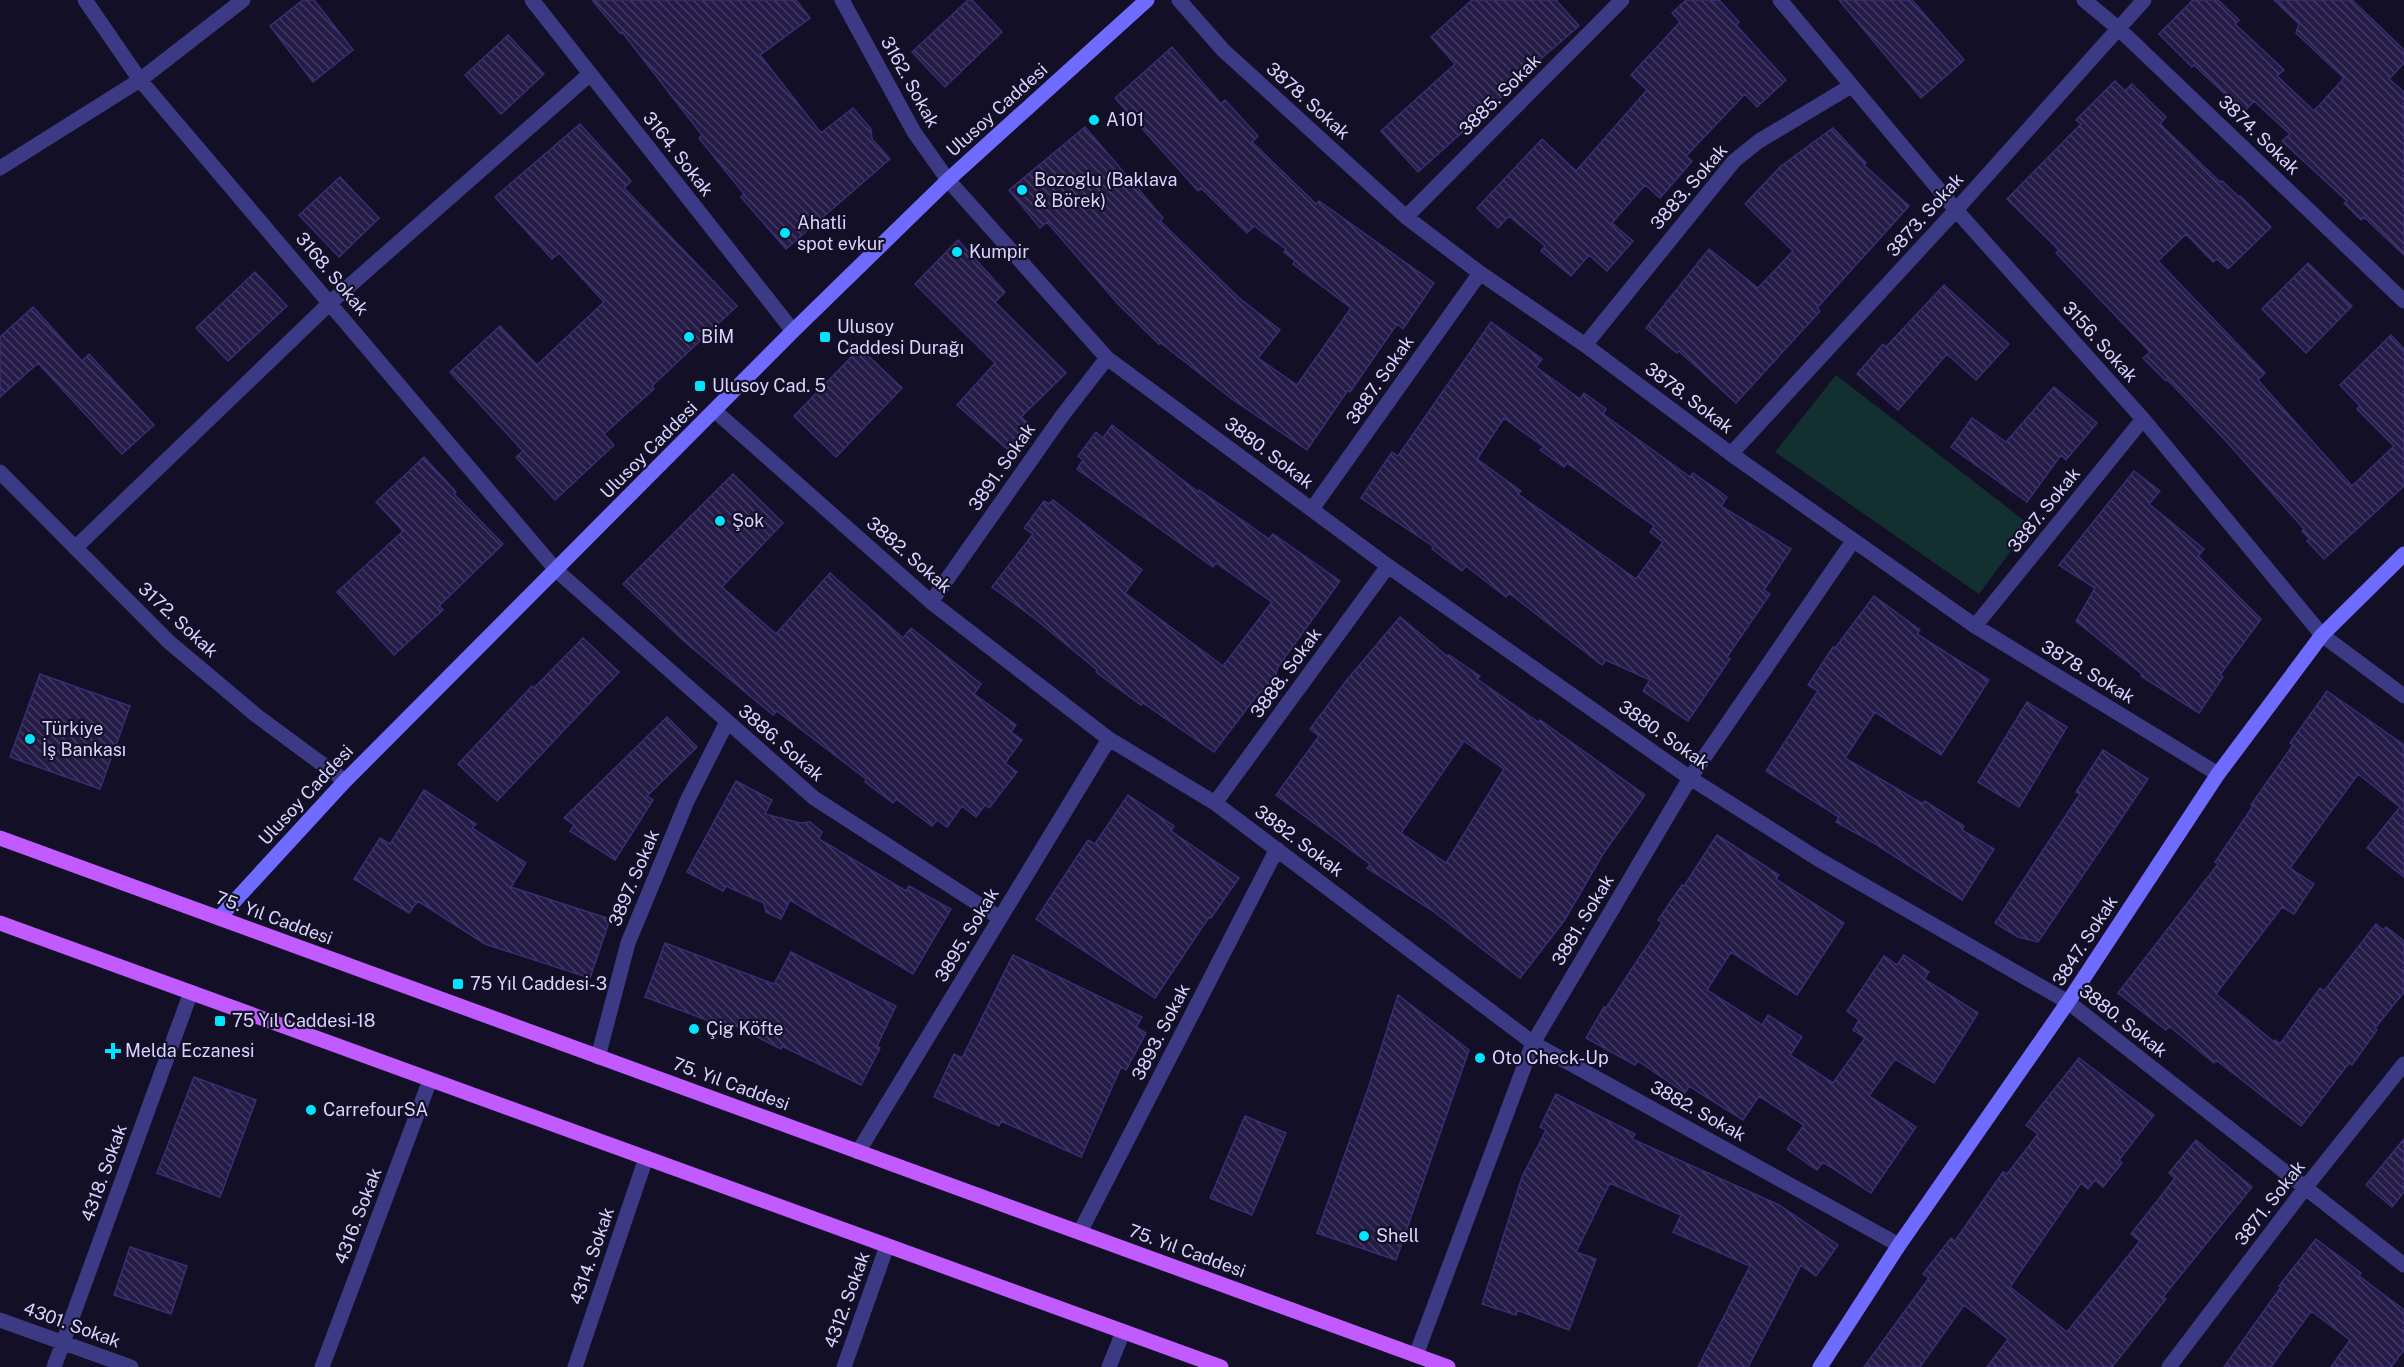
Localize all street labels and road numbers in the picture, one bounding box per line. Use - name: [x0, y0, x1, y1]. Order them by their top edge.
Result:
- street label: 3162. Sokak: [877, 32, 944, 131]
- street label: 3885. Sokak: [1455, 50, 1545, 140]
- street label: 3878. Sokak: [1262, 58, 1354, 144]
- street label: Ulusoy Caddesi: [942, 59, 1052, 161]
- street label: 3874. Sokak: [2214, 91, 2304, 179]
- street label: 3164. Sokak: [639, 107, 718, 200]
- street label: 3883. Sokak: [1646, 140, 1731, 234]
- street label: 3873. Sokak: [1882, 169, 1967, 261]
- street label: 3168. Sokak: [292, 228, 373, 319]
- street label: 3156. Sokak: [2058, 297, 2142, 387]
- street label: 3887. Sokak: [1341, 331, 1418, 428]
- street label: 3878. Sokak: [1641, 358, 1738, 438]
- street label: Ulusoy Caddesi: [596, 397, 702, 503]
- street label: 3880. Sokak: [1221, 412, 1318, 493]
- street label: 3891. Sokak: [964, 419, 1039, 514]
- street label: 3887. Sokak: [2003, 463, 2084, 556]
- street label: 3882. Sokak: [863, 512, 956, 597]
- street label: 3172. Sokak: [134, 578, 222, 662]
- street label: 3888. Sokak: [1246, 623, 1325, 722]
- street label: 3878. Sokak: [2038, 635, 2139, 708]
- street label: 3880. Sokak: [1615, 696, 1714, 774]
- street label: 3886. Sokak: [734, 700, 828, 785]
- street label: Ulusoy Caddesi: [254, 740, 357, 849]
- street label: 3882. Sokak: [1251, 800, 1348, 881]
- street label: 3897. Sokak: [604, 826, 663, 929]
- street label: 3881. Sokak: [1547, 871, 1618, 969]
- street label: 3895. Sokak: [930, 884, 1003, 986]
- street label: 75. Yıl Caddesi: [213, 887, 336, 948]
- street label: 3847. Sokak: [2048, 892, 2122, 990]
- street label: 3893. Sokak: [1127, 980, 1194, 1084]
- street label: 3880. Sokak: [2075, 980, 2171, 1061]
- street label: 75. Yıl Caddesi: [670, 1053, 793, 1114]
- street label: 3882. Sokak: [1647, 1076, 1750, 1145]
- street label: 4318. Sokak: [76, 1121, 131, 1224]
- street label: 3871. Sokak: [2230, 1156, 2309, 1249]
- street label: 4316. Sokak: [330, 1165, 386, 1267]
- street label: 4314. Sokak: [565, 1204, 618, 1307]
- street label: 75. Yıl Caddesi: [1126, 1220, 1249, 1281]
- street label: 4312. Sokak: [819, 1249, 874, 1351]
- street label: 4301. Sokak: [21, 1297, 123, 1352]

